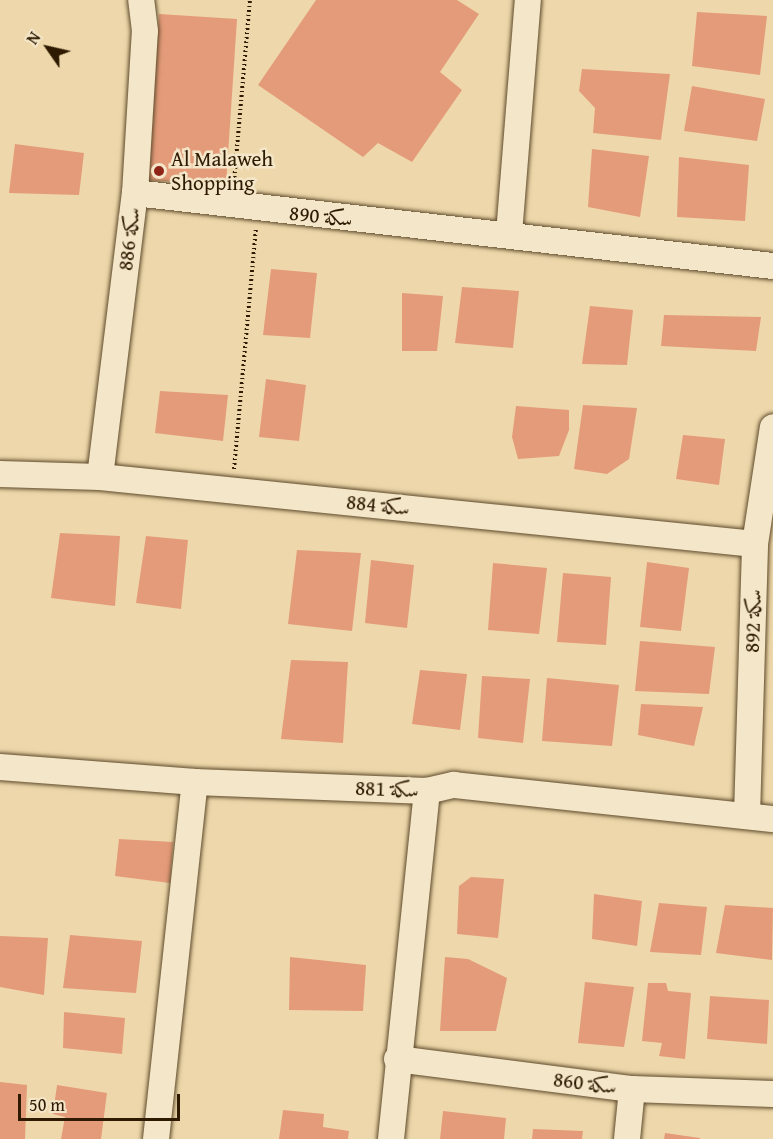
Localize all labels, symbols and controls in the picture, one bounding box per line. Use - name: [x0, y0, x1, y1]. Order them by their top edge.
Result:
- north arrow: [18, 18, 78, 78]
- text: N: [20, 27, 46, 49]
- place label: Al Malaweh Shopping: [171, 146, 273, 196]
- marker: Al Malaweh Shopping: [152, 164, 166, 178]
- street label: سكة 890: [288, 200, 354, 232]
- street label: سكة 886: [113, 206, 145, 272]
- street label: سكة 884: [345, 489, 411, 521]
- street label: سكة 892: [739, 589, 767, 653]
- street label: سكة 881: [355, 775, 419, 803]
- street label: سكة 860: [552, 1067, 618, 1099]
- scale bar: [21, 1082, 183, 1120]
- text: 50 m: [29, 1091, 65, 1118]

